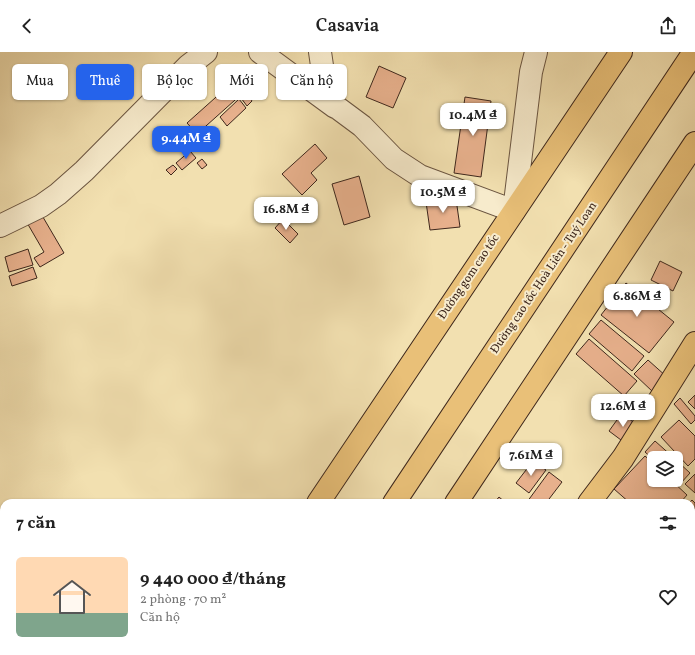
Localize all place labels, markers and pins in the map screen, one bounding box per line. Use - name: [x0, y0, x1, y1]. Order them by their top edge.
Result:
- pin: 10.4M ₫: [436, 103, 510, 137]
- pin: 9.44M ₫: [149, 126, 223, 160]
- pin: 10.5M ₫: [406, 180, 480, 214]
- pin: 16.8M ₫: [249, 197, 323, 231]
- pin: 6.86M ₫: [600, 284, 674, 318]
- pin: 12.6M ₫: [586, 394, 660, 428]
- pin: 7.61M ₫: [494, 443, 568, 477]

